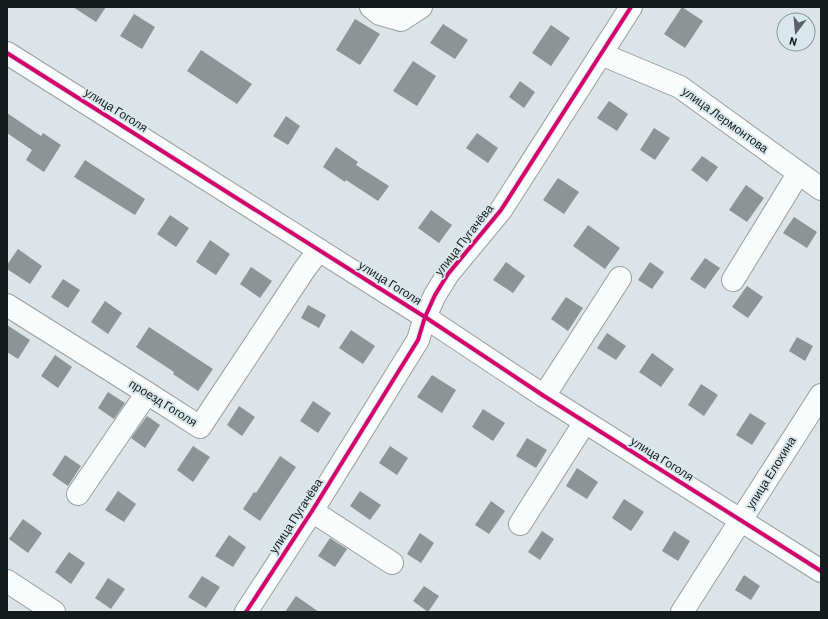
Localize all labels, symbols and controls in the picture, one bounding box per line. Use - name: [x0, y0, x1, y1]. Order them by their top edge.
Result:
- north arrow: [776, 12, 816, 52]
- text: N: [788, 35, 798, 49]
- street label: улица Лермонтова: [679, 83, 772, 156]
- street label: улица Гоголя: [82, 84, 151, 135]
- street label: улица Пугачёва: [431, 201, 496, 278]
- street label: улица Гоголя: [356, 257, 425, 308]
- street label: проезд Гоголя: [127, 376, 200, 429]
- street label: улица Гоголя: [628, 433, 697, 484]
- street label: улица Елохина: [742, 433, 799, 512]
- street label: улица Пугачёва: [266, 475, 326, 556]

